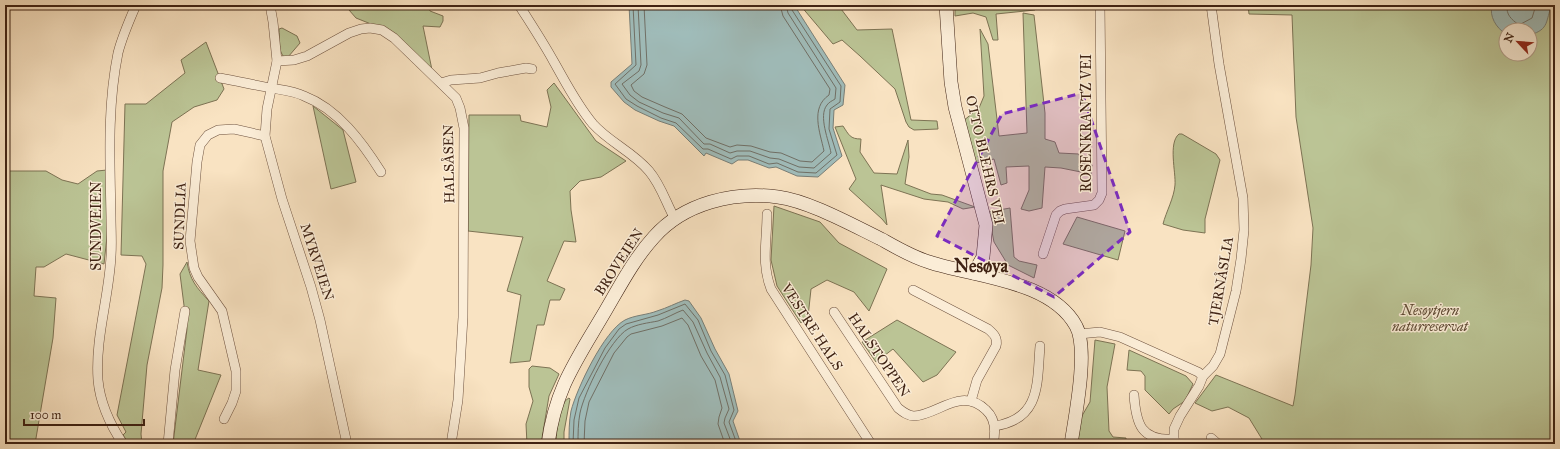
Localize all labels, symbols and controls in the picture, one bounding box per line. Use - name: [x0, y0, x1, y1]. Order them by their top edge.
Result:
- north arrow: [1498, 22, 1538, 62]
- text: N: [1502, 30, 1518, 45]
- street label: ROSENKRANTZ VEI: [1078, 54, 1095, 192]
- street label: OTTO BLEHRS VEI: [962, 94, 1008, 226]
- street label: HALSÅSEN: [439, 124, 458, 204]
- street label: SUNDVEIEN: [88, 181, 105, 271]
- street label: SUNDLIA: [170, 181, 190, 250]
- street label: MYRVEIEN: [297, 221, 338, 303]
- street label: BROVEIEN: [591, 225, 647, 299]
- street label: TJERNÅSLIA: [1204, 234, 1238, 327]
- district label: Nesøya: [954, 255, 1008, 278]
- street label: VESTRE HALS: [777, 279, 846, 374]
- park label: Nesøytjern naturreservat: [1392, 302, 1470, 335]
- street label: HALSTOPPEN: [845, 310, 914, 400]
- scale bar: [24, 401, 144, 427]
- text: 100 m: [30, 408, 61, 422]

